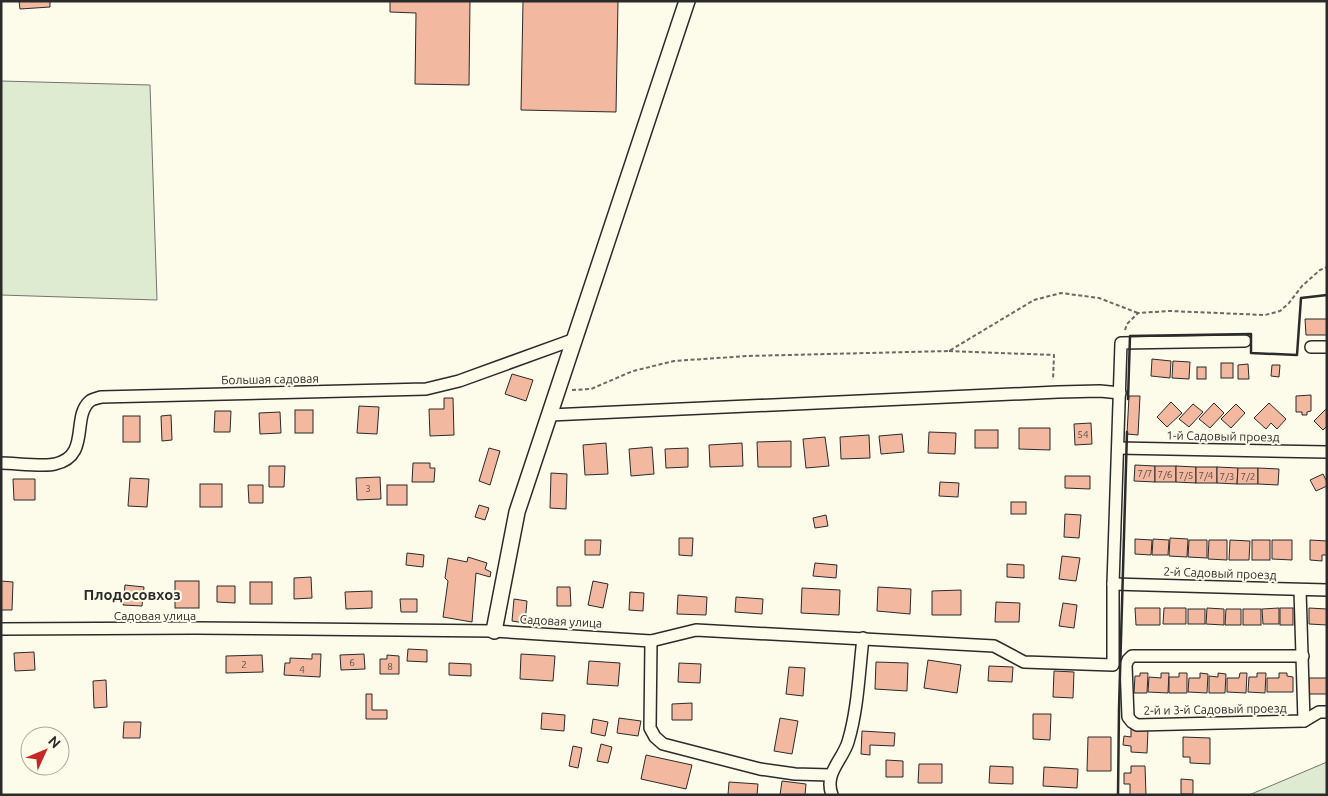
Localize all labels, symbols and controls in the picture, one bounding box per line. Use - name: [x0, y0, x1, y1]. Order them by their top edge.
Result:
- street label: Большая садовая: [221, 372, 319, 386]
- house number: 54: [1077, 429, 1089, 440]
- street label: 1-й Садовый проезд: [1166, 429, 1280, 443]
- house number: 7/7: [1138, 468, 1152, 479]
- house number: 7/6: [1158, 469, 1173, 480]
- house number: 7/5: [1179, 470, 1193, 481]
- house number: 7/4: [1199, 470, 1214, 481]
- house number: 7/3: [1220, 471, 1234, 482]
- house number: 7/2: [1241, 471, 1255, 482]
- house number: 3: [365, 483, 371, 494]
- street label: 2-й Садовый проезд: [1163, 565, 1277, 581]
- district label: Плодосовхоз: [83, 586, 181, 603]
- street label: Садовая улица: [114, 609, 196, 622]
- street label: Садовая улица: [519, 612, 603, 630]
- house number: 6: [349, 657, 355, 668]
- house number: 2: [241, 659, 247, 670]
- house number: 8: [387, 661, 393, 672]
- house number: 4: [299, 664, 305, 675]
- street label: 2-й и 3-й Садовый проезд: [1143, 701, 1287, 717]
- north arrow: [20, 726, 70, 776]
- text: N: [45, 733, 64, 751]

